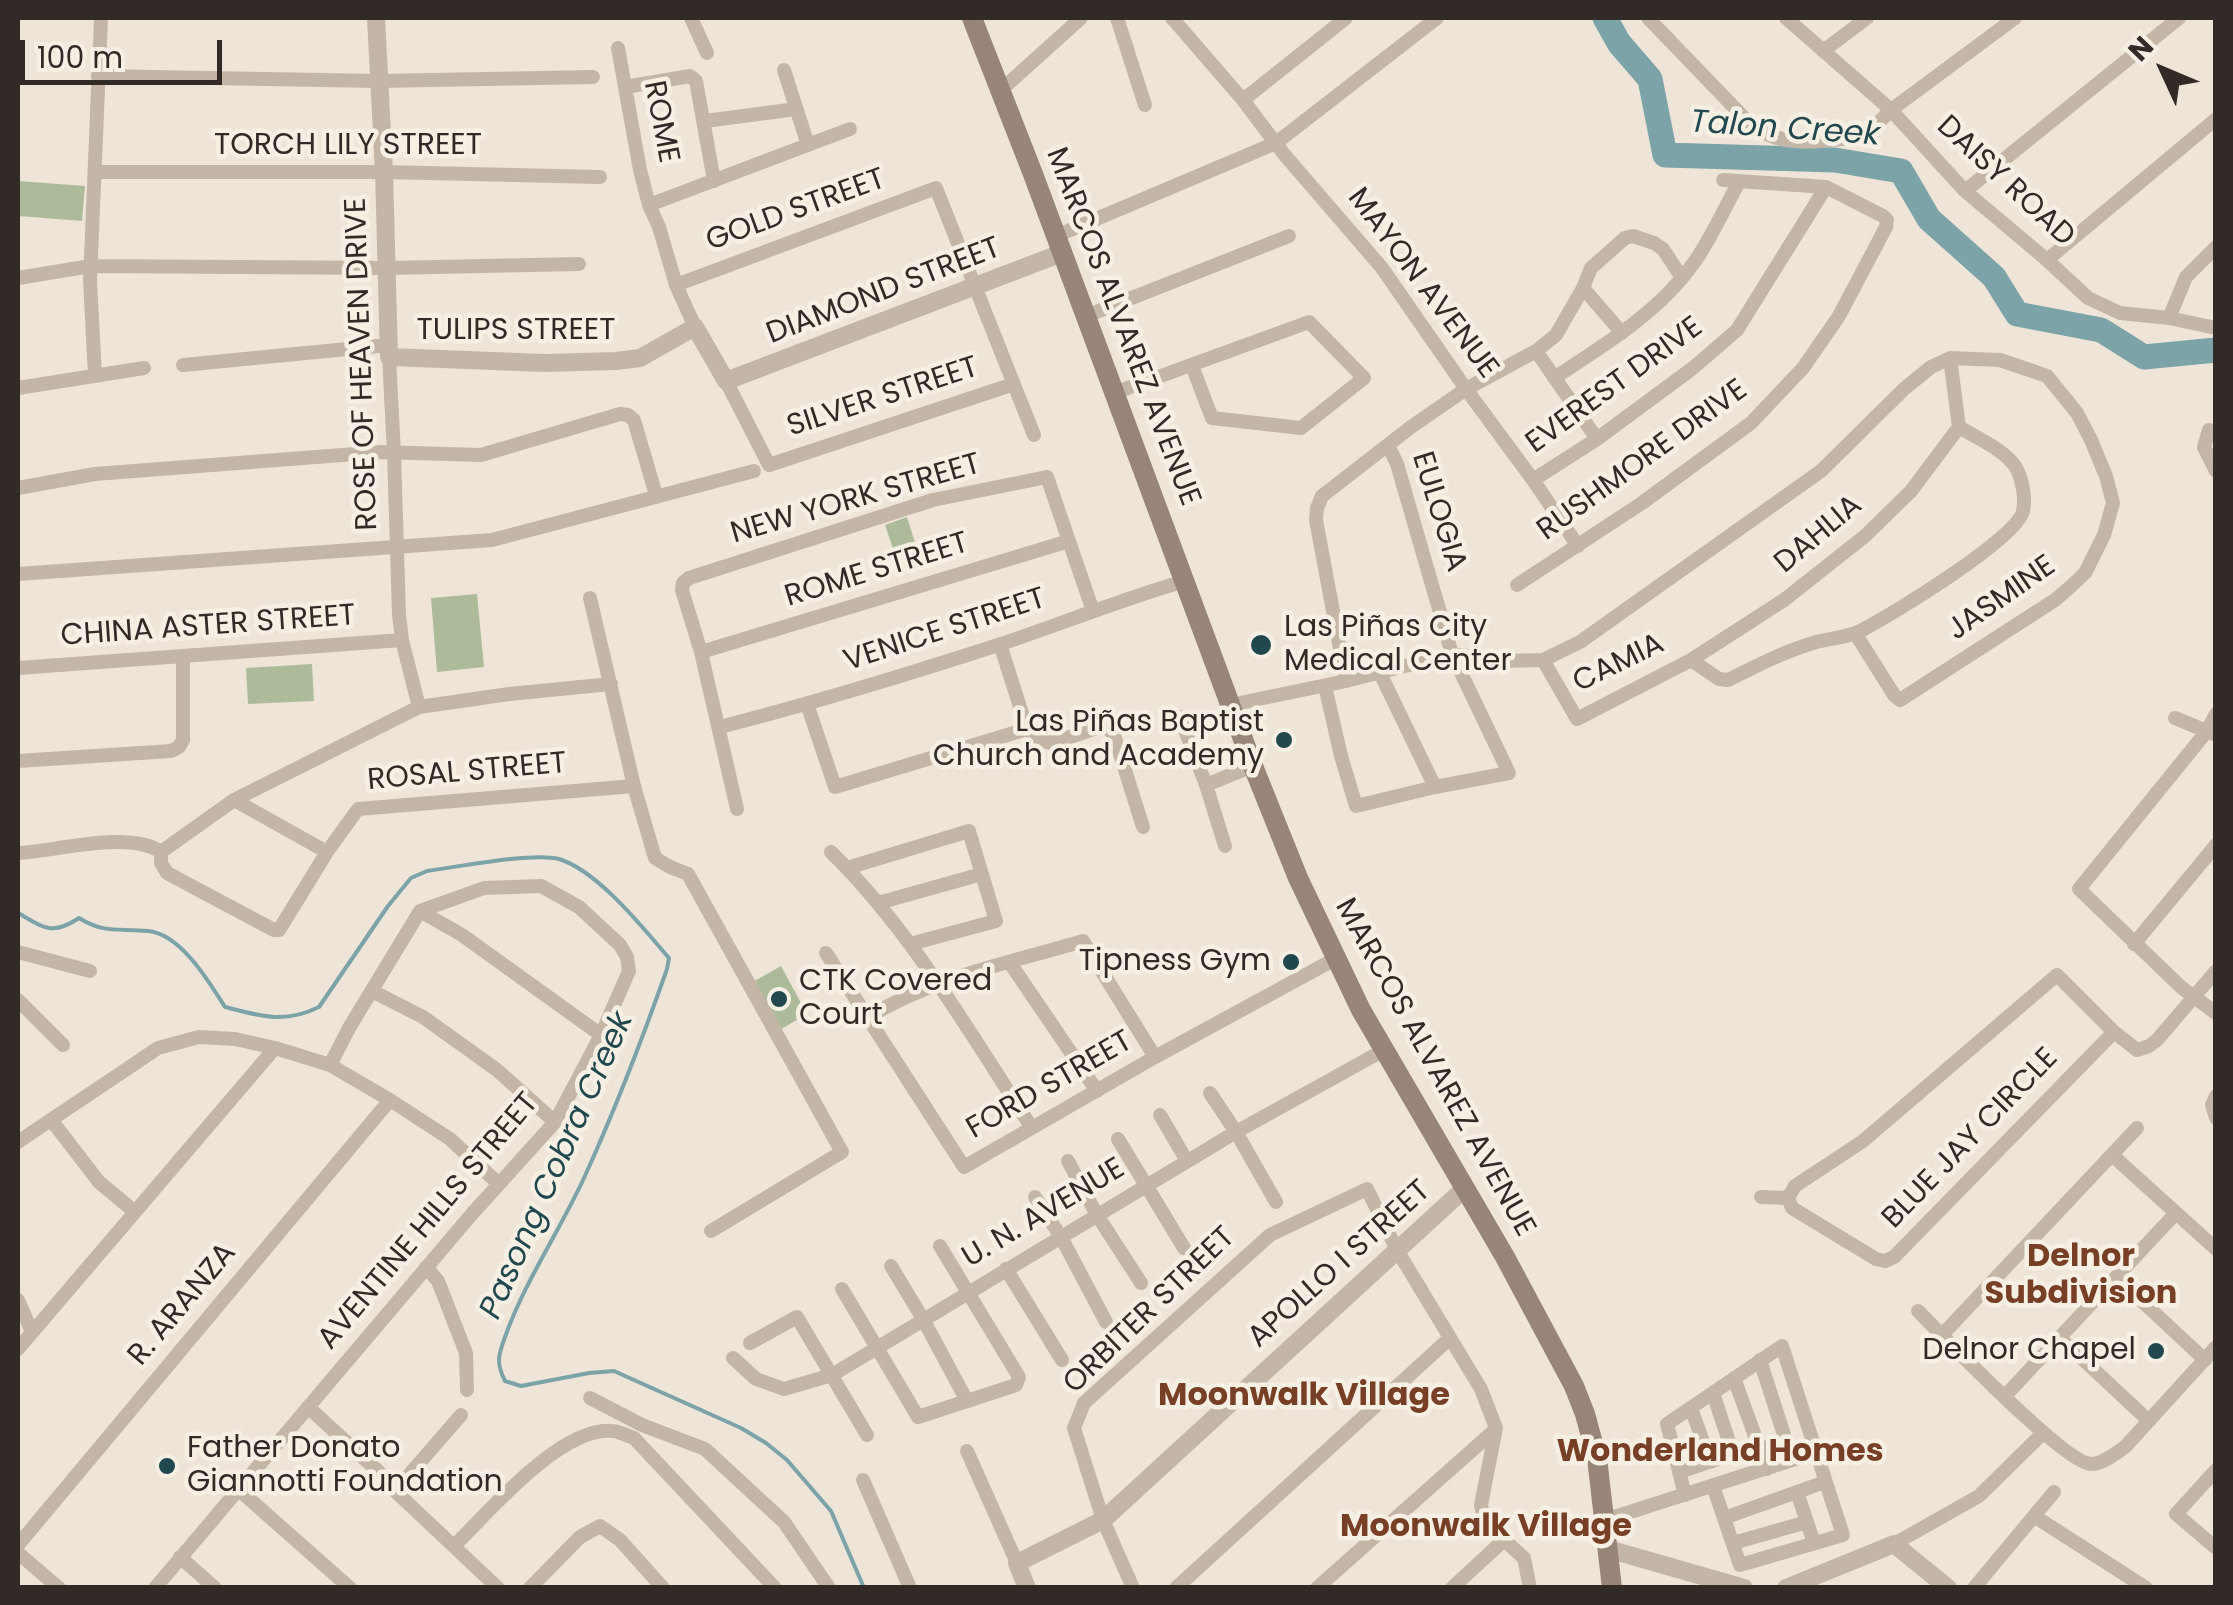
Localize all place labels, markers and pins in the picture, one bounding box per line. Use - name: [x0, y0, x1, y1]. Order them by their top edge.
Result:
- place label: Las Piñas City Medical Center: [1284, 610, 1512, 680]
- marker: Las Piñas City Medical Center: [1248, 632, 1274, 658]
- place label: Las Piñas Baptist Church and Academy: [933, 705, 1264, 776]
- marker: Las Piñas Baptist Church and Academy: [1273, 729, 1295, 751]
- place label: Tipness Gym: [1079, 944, 1271, 980]
- marker: Tipness Gym: [1280, 951, 1302, 973]
- place label: CTK Covered Court: [799, 964, 992, 1034]
- marker: CTK Covered Court: [768, 988, 790, 1010]
- place label: Delnor Chapel: [1922, 1333, 2136, 1369]
- marker: Delnor Chapel: [2145, 1340, 2167, 1362]
- place label: Father Donato Giannotti Foundation: [187, 1431, 503, 1502]
- marker: Father Donato Giannotti Foundation: [156, 1455, 178, 1477]

